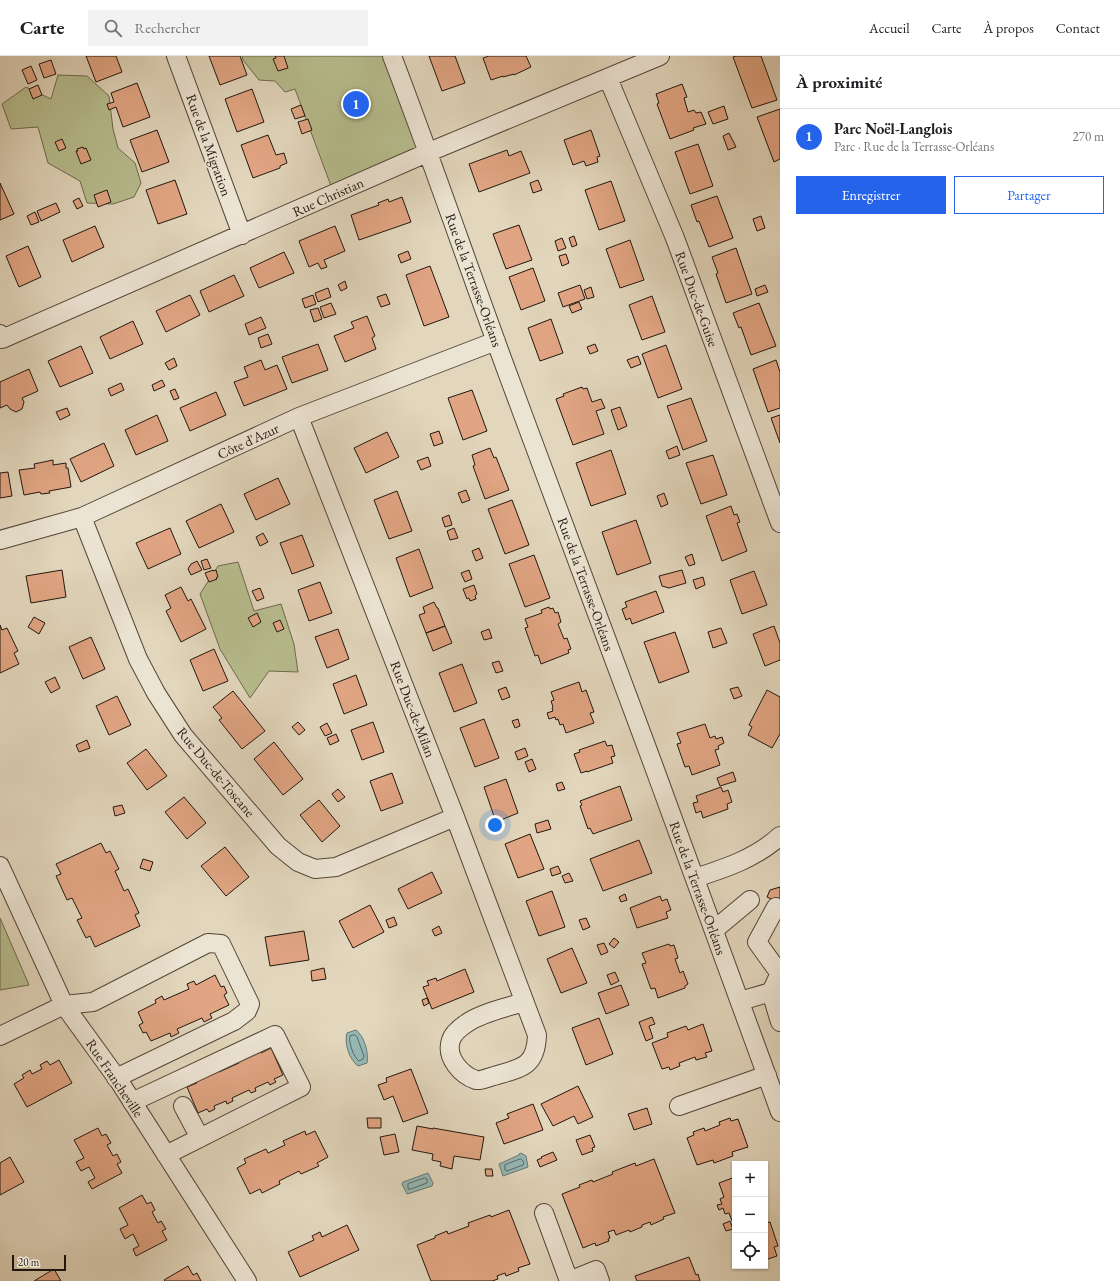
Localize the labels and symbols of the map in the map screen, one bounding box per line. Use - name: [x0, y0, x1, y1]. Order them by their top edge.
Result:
- pin: 1: [343, 89, 369, 119]
- street label: Rue de la Migration: [182, 92, 236, 199]
- street label: Rue Christian: [290, 173, 367, 221]
- street label: Rue de la Terrasse-Orléans: [441, 211, 507, 350]
- street label: Rue Duc-de-Guise: [671, 249, 723, 350]
- street label: Côte d'Azur: [214, 419, 282, 463]
- street label: Rue de la Terrasse-Orléans: [553, 515, 619, 654]
- street label: Rue Duc-de-Milan: [386, 658, 440, 760]
- street label: Rue Duc-de-Toscane: [173, 723, 259, 821]
- your location: [485, 815, 505, 835]
- street label: Rue de la Terrasse-Orléans: [665, 819, 731, 958]
- street label: Rue Francheville: [82, 1035, 148, 1121]
- scale bar: [12, 1253, 66, 1272]

